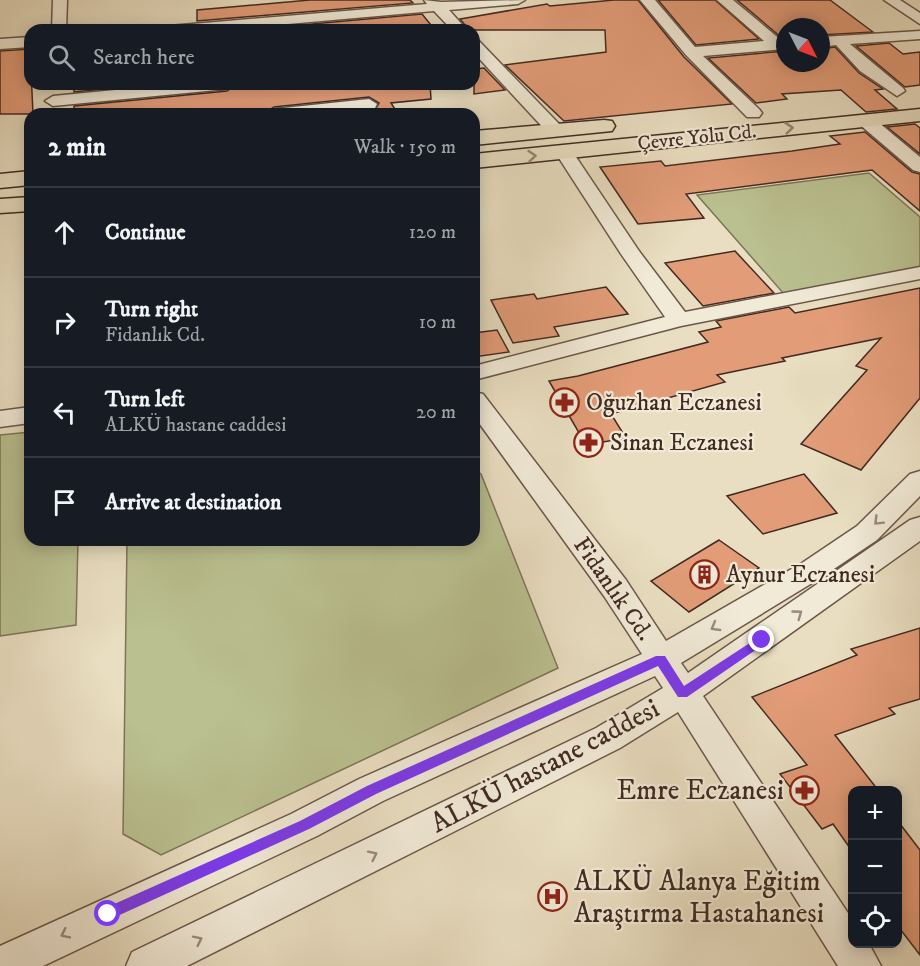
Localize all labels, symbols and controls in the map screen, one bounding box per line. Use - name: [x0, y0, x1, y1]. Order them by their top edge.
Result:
- north arrow: [776, 18, 830, 72]
- search box: [24, 24, 480, 90]
- icon: search: [45, 41, 78, 74]
- text: Search here: [93, 44, 195, 71]
- street label: Çevre Yolu Cd.: [636, 119, 758, 157]
- one-way arrow: [784, 122, 793, 135]
- text: 2 min: [48, 131, 106, 164]
- text: Walk · 150 m: [354, 135, 456, 160]
- one-way arrow: [528, 150, 537, 163]
- icon: ahead: [48, 216, 81, 249]
- text: Continue: [105, 219, 186, 246]
- text: 120 m: [409, 220, 456, 245]
- text: Turn right: [105, 296, 198, 323]
- icon: right: [48, 306, 81, 339]
- text: 10 m: [419, 310, 456, 335]
- text: Fidanlık Cd.: [105, 323, 205, 348]
- text: Turn left: [105, 386, 185, 413]
- pharmacy icon: Oğuzhan Eczanesi: [549, 387, 581, 419]
- place label: Oğuzhan Eczanesi: [586, 388, 762, 418]
- icon: left: [48, 396, 81, 429]
- text: 20 m: [416, 400, 456, 425]
- text: ALKÜ hastane caddesi: [105, 413, 286, 438]
- pharmacy icon: Sinan Eczanesi: [573, 427, 605, 459]
- place label: Sinan Eczanesi: [610, 428, 754, 458]
- icon: arrive: [48, 486, 81, 519]
- text: Arrive at destination: [105, 489, 282, 516]
- one-way arrow: [875, 514, 886, 525]
- street label: Fidanlık Cd.: [566, 531, 660, 647]
- building icon: Aynur Eczanesi: [689, 559, 721, 591]
- place label: Aynur Eczanesi: [726, 560, 875, 590]
- one-way arrow: [791, 610, 802, 621]
- one-way arrow: [711, 620, 721, 632]
- route end: [748, 626, 774, 652]
- street label: ALKÜ hastane caddesi: [425, 691, 665, 841]
- place label: Emre Eczanesi: [617, 773, 784, 808]
- pharmacy icon: Emre Eczanesi: [789, 774, 821, 806]
- map controls: [848, 786, 902, 948]
- button: +: [848, 786, 902, 840]
- button: −: [848, 840, 902, 894]
- one-way arrow: [367, 850, 378, 862]
- place label: ALKÜ Alanya Eğitim Araştırma Hastahanesi: [574, 864, 824, 931]
- hospital icon: ALKÜ Alanya Eğitim Araştırma Hastahanesi: [537, 881, 569, 913]
- button: locate: [848, 894, 902, 948]
- route start: [94, 900, 120, 926]
- one-way arrow: [60, 927, 71, 939]
- one-way arrow: [192, 936, 203, 948]

